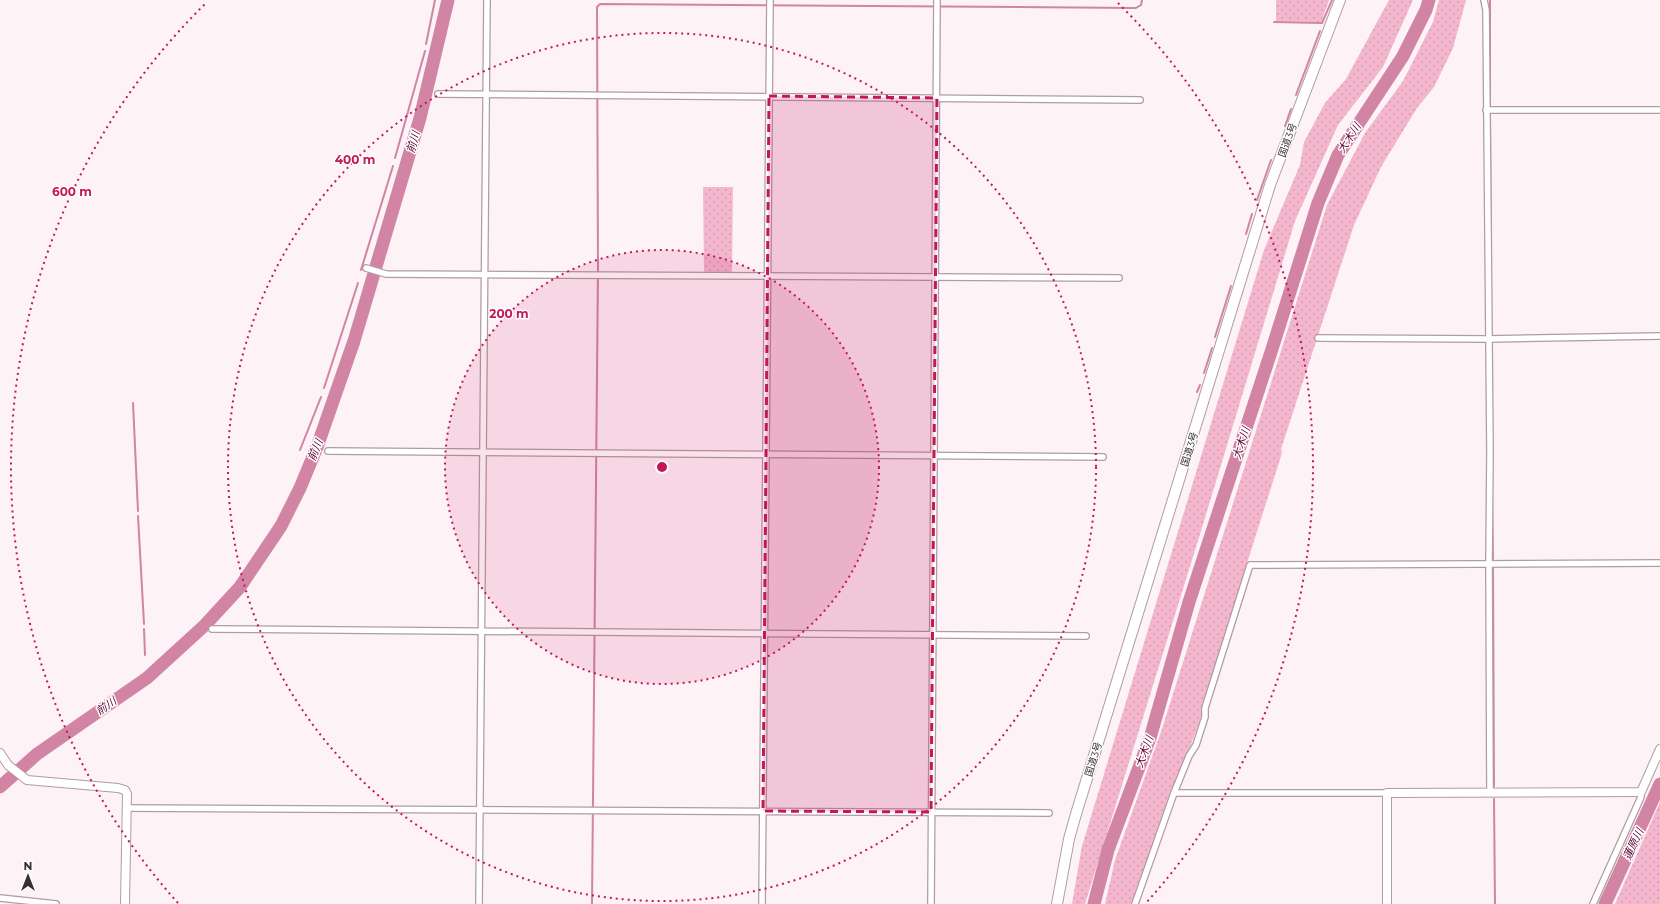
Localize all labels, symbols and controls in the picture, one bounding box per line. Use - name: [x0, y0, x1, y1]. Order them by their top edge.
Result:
- water label: 大木川: [1334, 120, 1364, 156]
- street label: 国道3号: [1275, 121, 1300, 159]
- water label: 前川: [403, 129, 423, 155]
- text: 400 m: [335, 152, 375, 167]
- text: 600 m: [52, 184, 92, 199]
- text: 200 m: [489, 306, 529, 321]
- water label: 大木川: [1229, 424, 1253, 461]
- street label: 国道3号: [1178, 430, 1201, 468]
- water label: 前川: [304, 436, 326, 463]
- centre of rings: [655, 460, 669, 474]
- water label: 前川: [93, 693, 120, 718]
- water label: 大木川: [1132, 733, 1157, 770]
- street label: 国道3号: [1082, 740, 1105, 778]
- water label: 蓮原川: [1620, 825, 1647, 862]
- north arrow: [8, 856, 48, 896]
- text: N: [24, 859, 32, 873]

